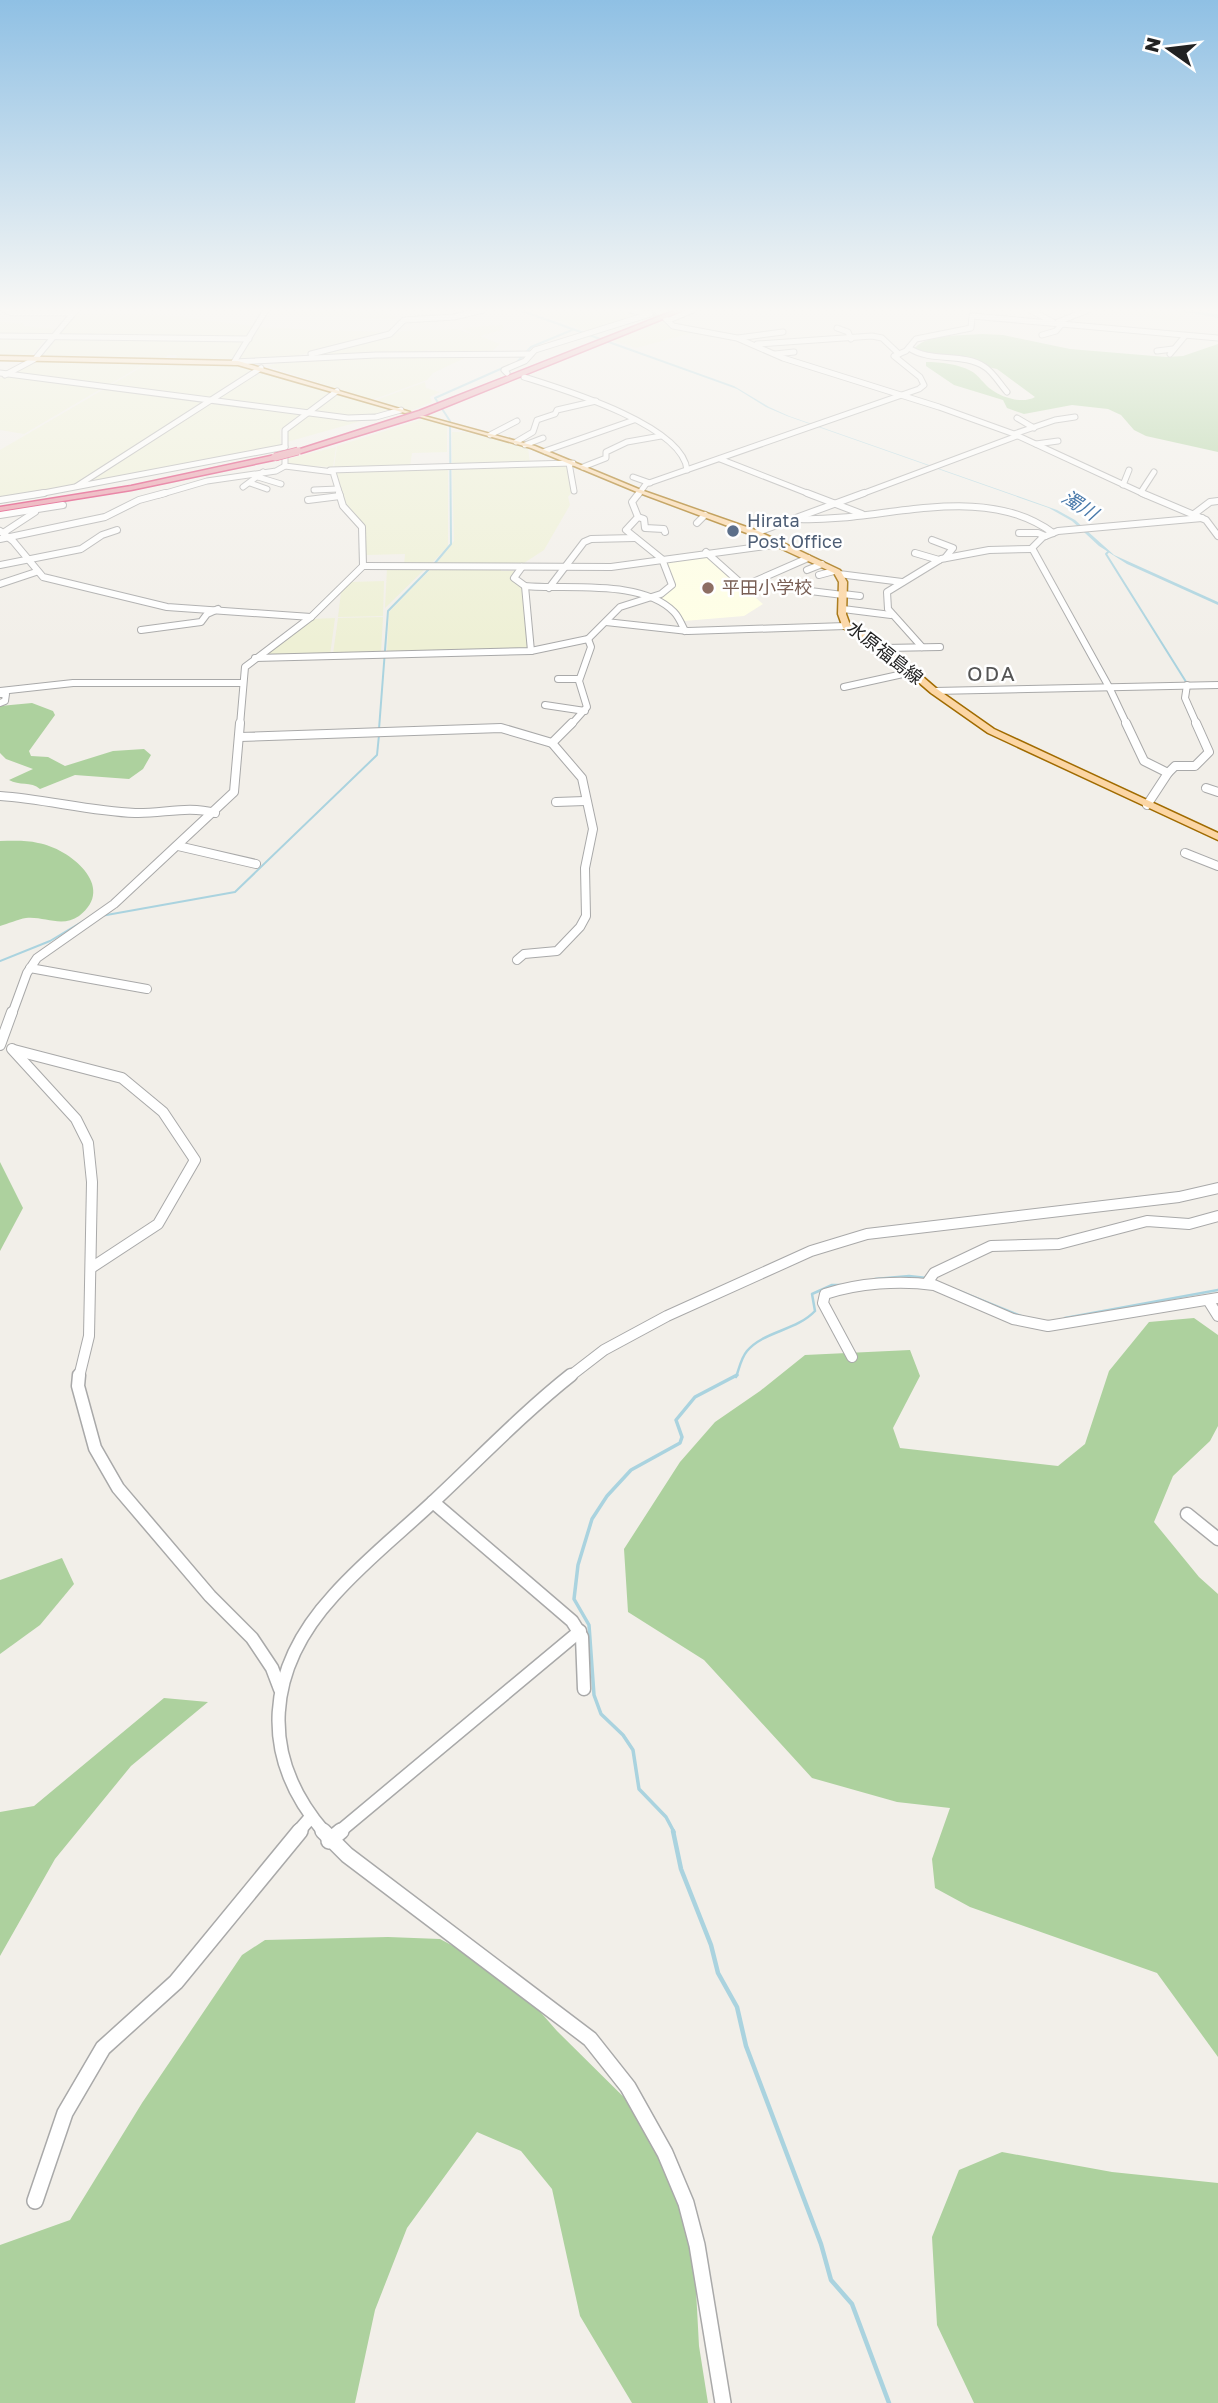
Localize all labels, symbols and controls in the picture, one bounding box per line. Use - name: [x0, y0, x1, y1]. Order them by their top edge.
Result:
- north arrow: [1134, 14, 1204, 84]
- text: N: [1139, 35, 1165, 55]
- water label: 濁川: [1058, 485, 1104, 526]
- place label: Hirata Post Office: [747, 509, 842, 552]
- marker: Hirata Post Office: [725, 523, 741, 539]
- place label: 平田小学校: [722, 576, 812, 598]
- marker: 平田小学校: [700, 580, 716, 596]
- street label: 水原福島線: [843, 616, 928, 689]
- district label: ODA: [967, 660, 1017, 686]

